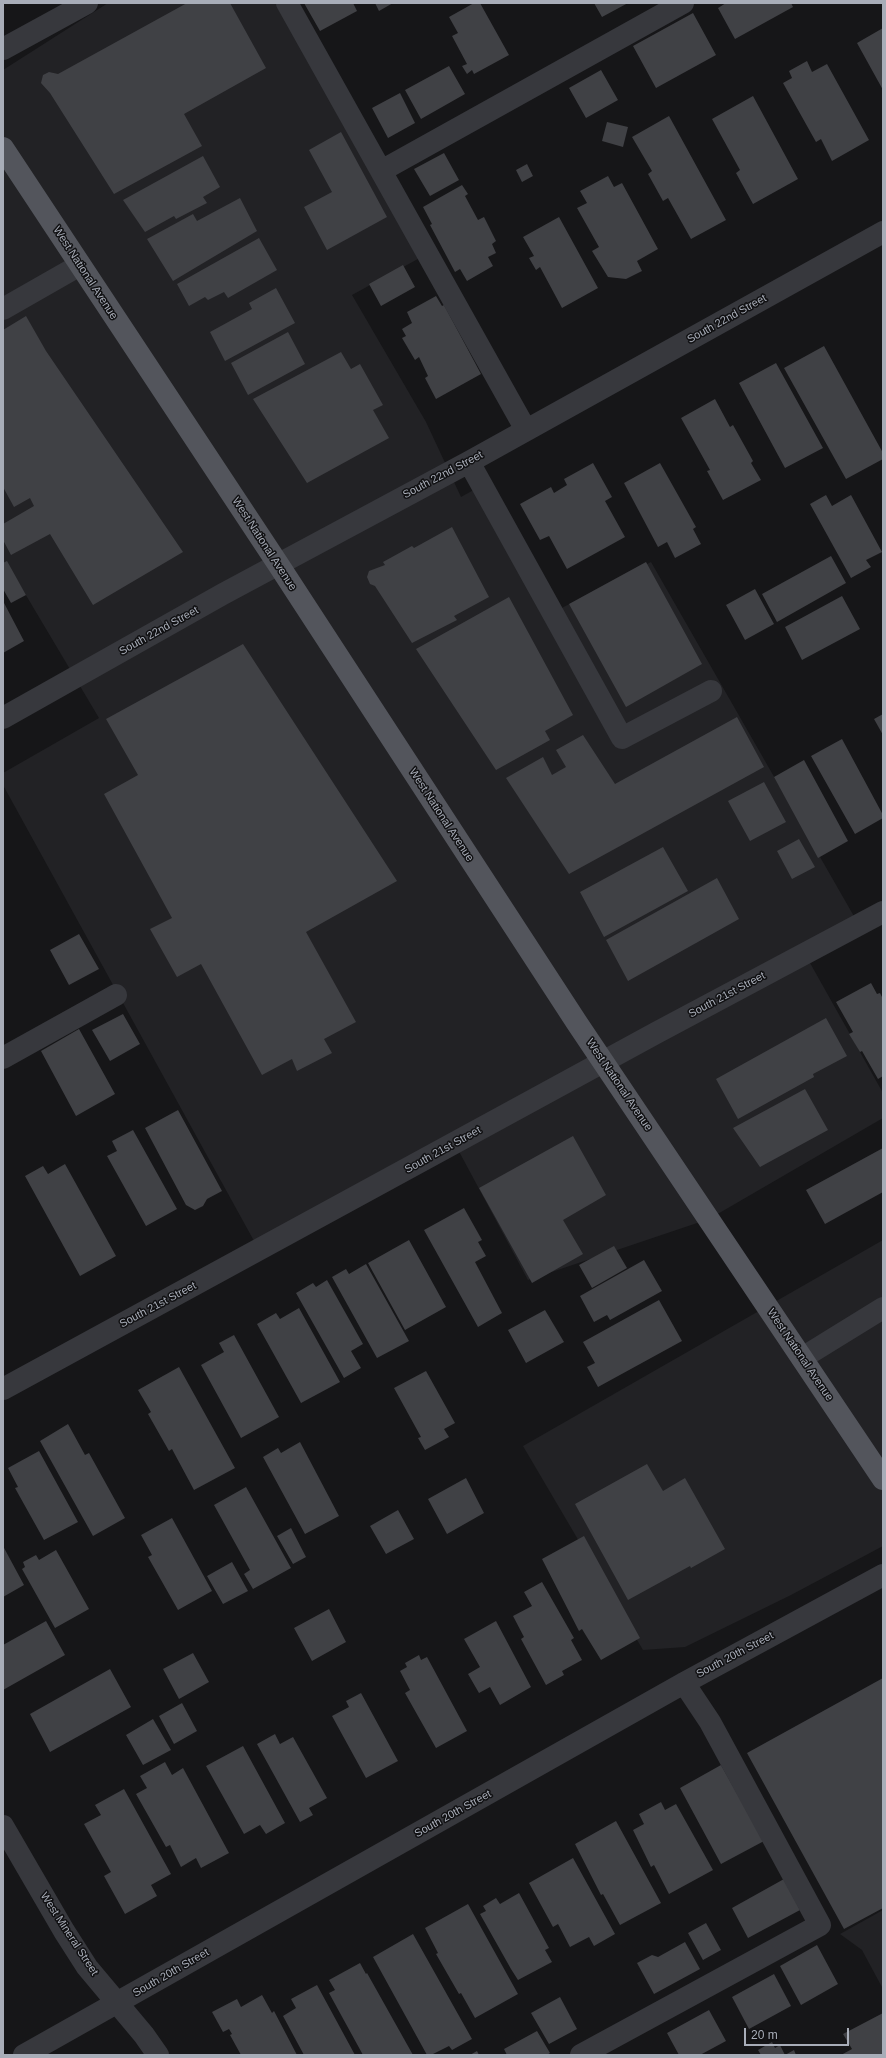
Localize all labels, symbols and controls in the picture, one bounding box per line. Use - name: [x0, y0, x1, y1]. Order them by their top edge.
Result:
- street label: West National Avenue: [50, 224, 120, 322]
- street label: South 22nd Street: [685, 292, 769, 346]
- street label: South 22nd Street: [401, 448, 485, 502]
- street label: West National Avenue: [229, 495, 299, 593]
- street label: South 22nd Street: [117, 604, 201, 658]
- street label: West National Avenue: [406, 766, 476, 864]
- street label: South 21st Street: [686, 969, 768, 1021]
- street label: West National Avenue: [583, 1036, 655, 1134]
- street label: South 21st Street: [403, 1124, 483, 1176]
- street label: South 21st Street: [117, 1279, 199, 1331]
- street label: West National Avenue: [764, 1306, 836, 1404]
- street label: South 20th Street: [694, 1629, 776, 1681]
- street label: South 20th Street: [412, 1787, 494, 1841]
- street label: West Mineral Street: [37, 1890, 101, 1978]
- street label: South 20th Street: [131, 1946, 211, 2000]
- scale bar: [746, 2020, 851, 2046]
- text: 20 m: [751, 2028, 778, 2042]

